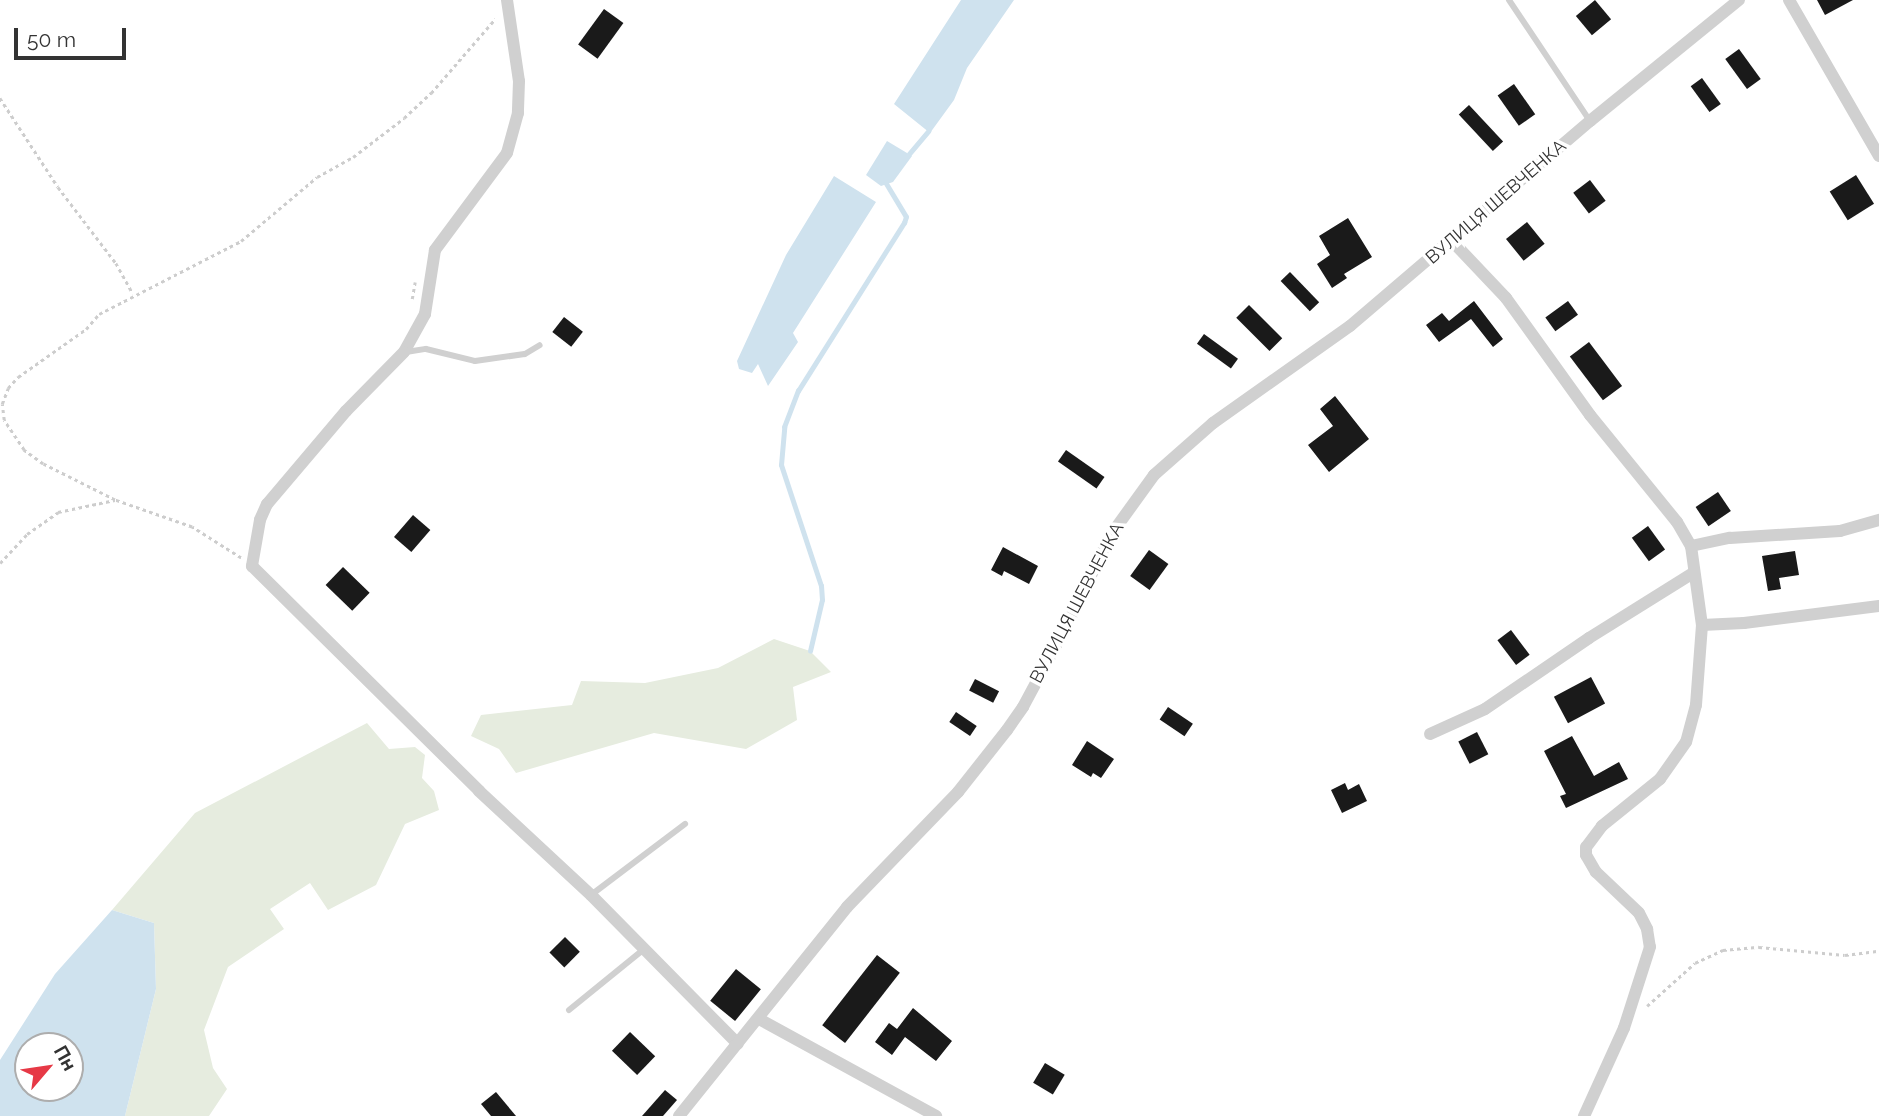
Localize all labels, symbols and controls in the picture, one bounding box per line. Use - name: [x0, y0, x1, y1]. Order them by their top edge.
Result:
- scale bar: [18, 14, 130, 58]
- text: 50 m: [27, 27, 76, 52]
- street label: ВУЛИЦЯ ШЕВЧЕНКА: [1422, 135, 1570, 269]
- street label: ВУЛИЦЯ ШЕВЧЕНКА: [1026, 519, 1128, 687]
- north arrow: [14, 1032, 84, 1102]
- text: Пн: [50, 1041, 81, 1074]

